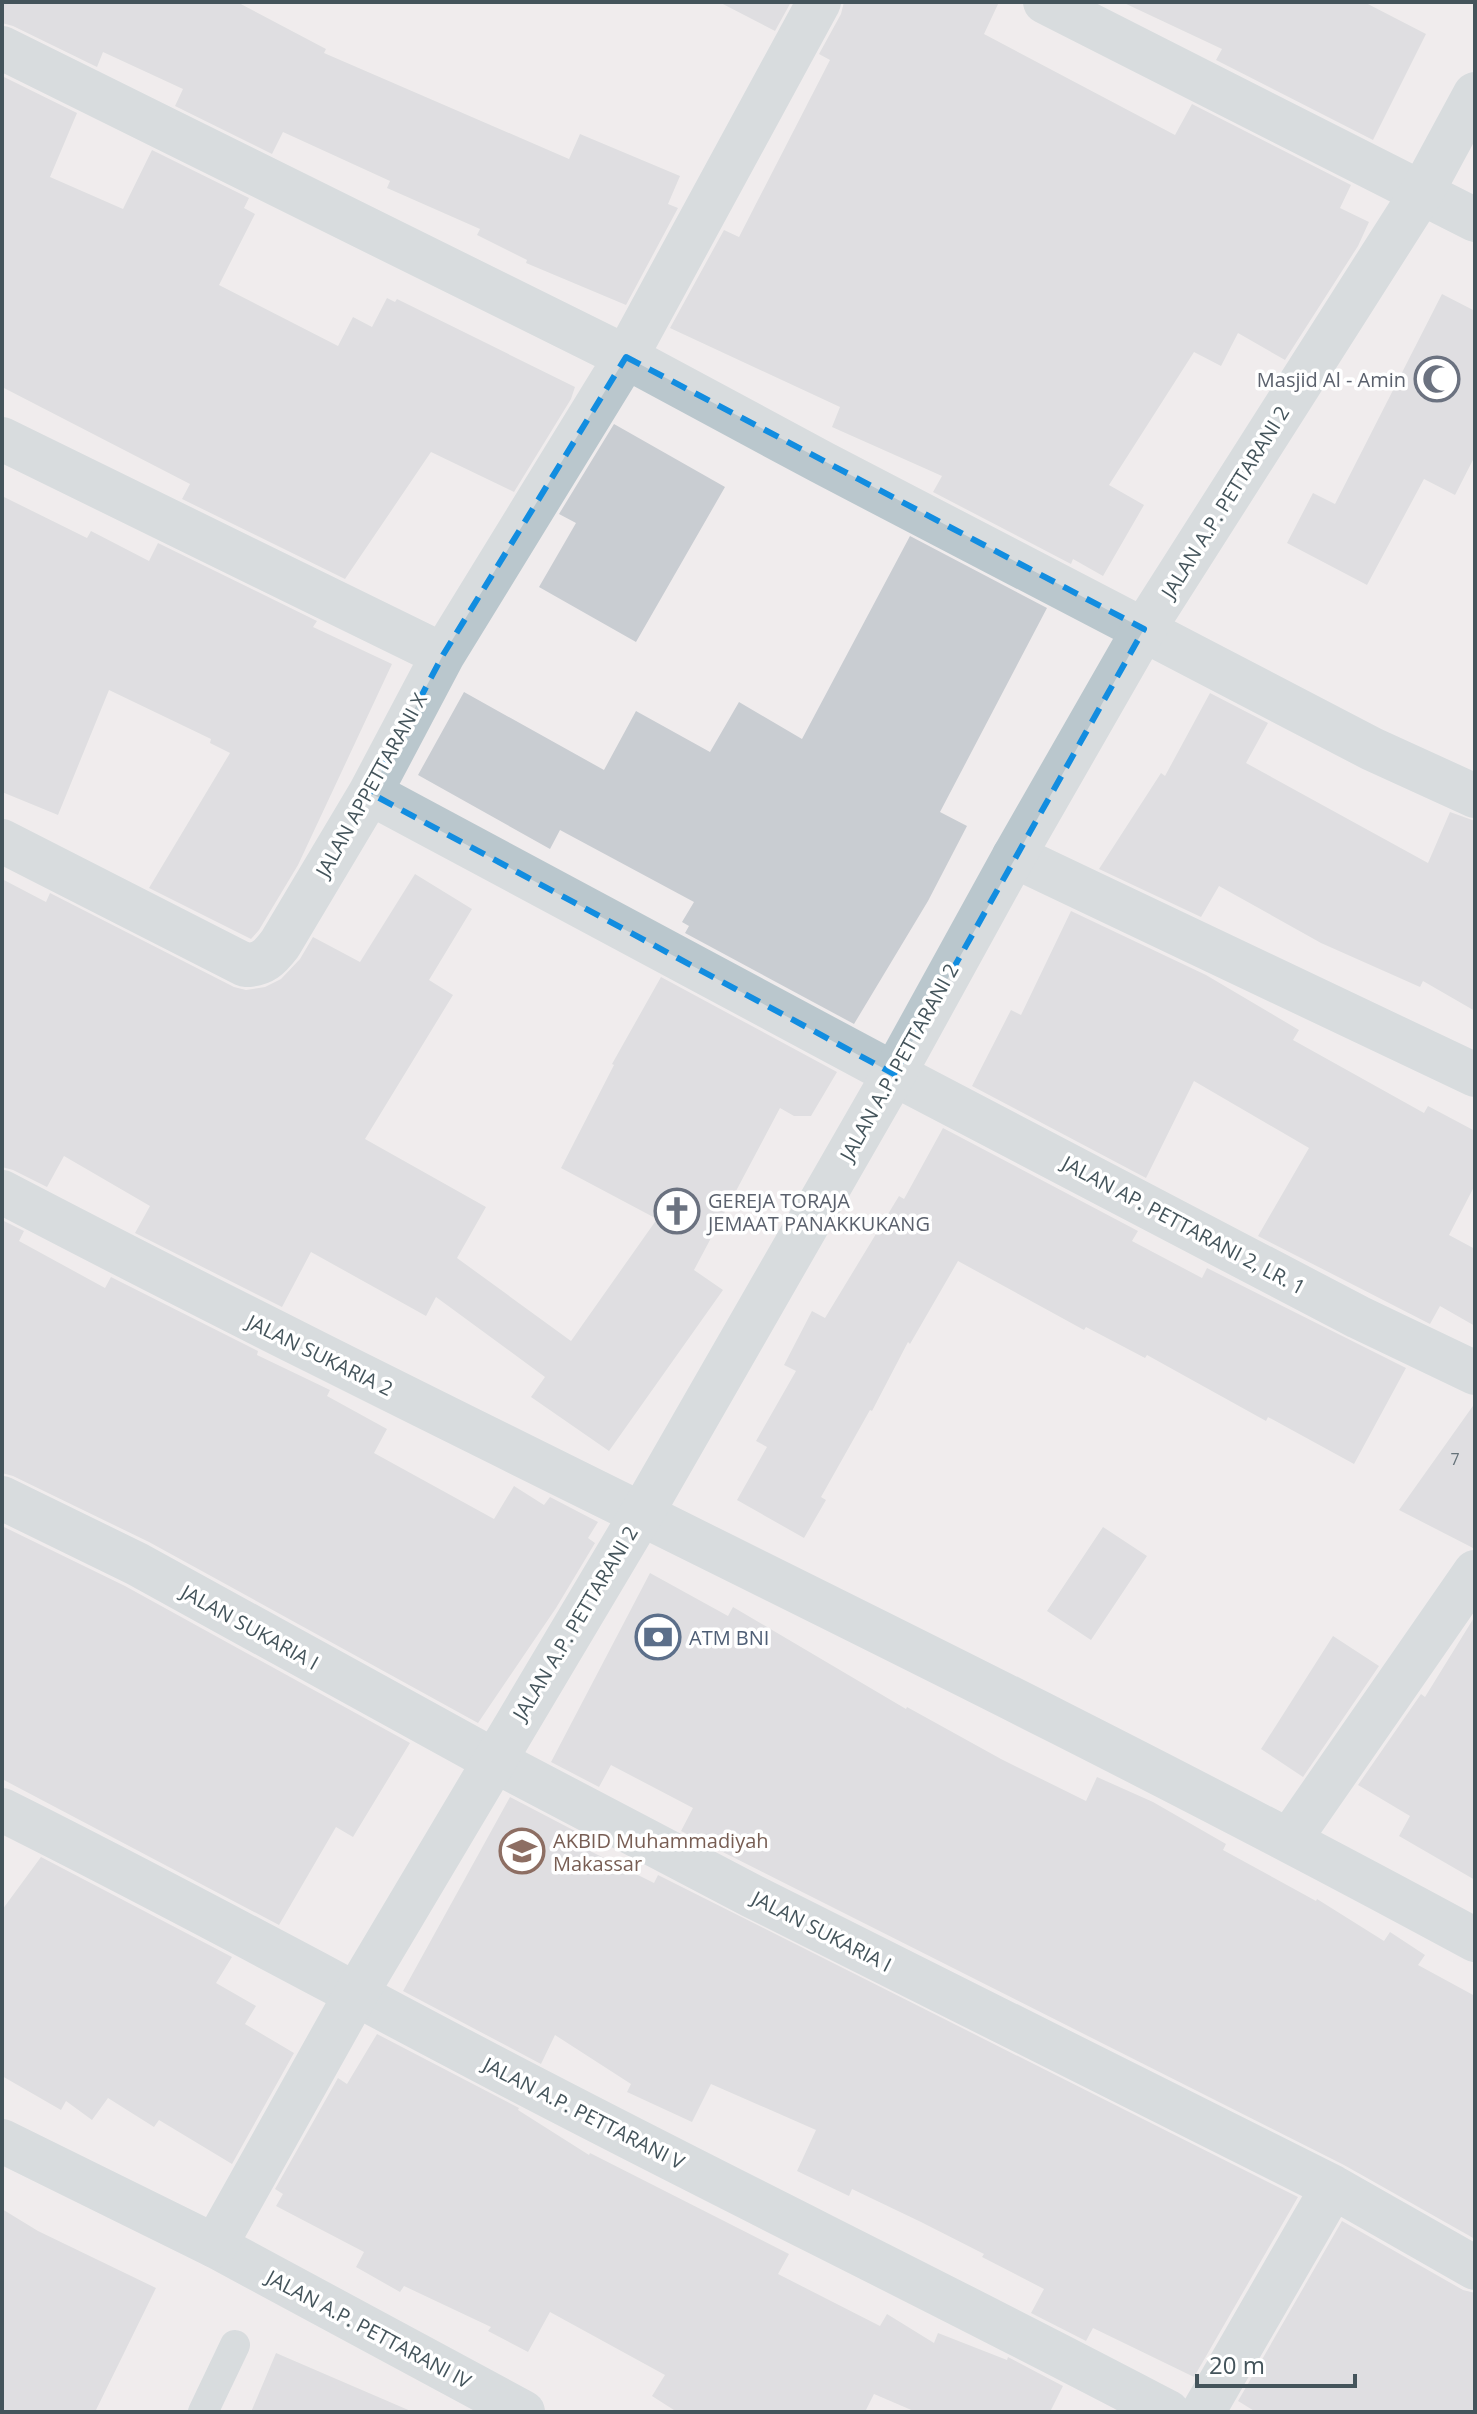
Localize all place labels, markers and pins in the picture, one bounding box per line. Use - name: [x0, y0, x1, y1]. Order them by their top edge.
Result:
- mosque icon: Masjid Al - Amin: [1413, 355, 1461, 403]
- place label: Masjid Al - Amin: [1257, 366, 1406, 393]
- church icon: GEREJA TORAJA JEMAAT PANAKKUKANG: [653, 1187, 701, 1235]
- place label: GEREJA TORAJA JEMAAT PANAKKUKANG: [706, 1187, 930, 1237]
- bank icon: ATM BNI: [634, 1613, 682, 1661]
- place label: ATM BNI: [689, 1624, 769, 1651]
- school or university icon: AKBID Muhammadiyah Makassar: [498, 1827, 546, 1875]
- place label: AKBID Muhammadiyah Makassar: [553, 1827, 769, 1877]

